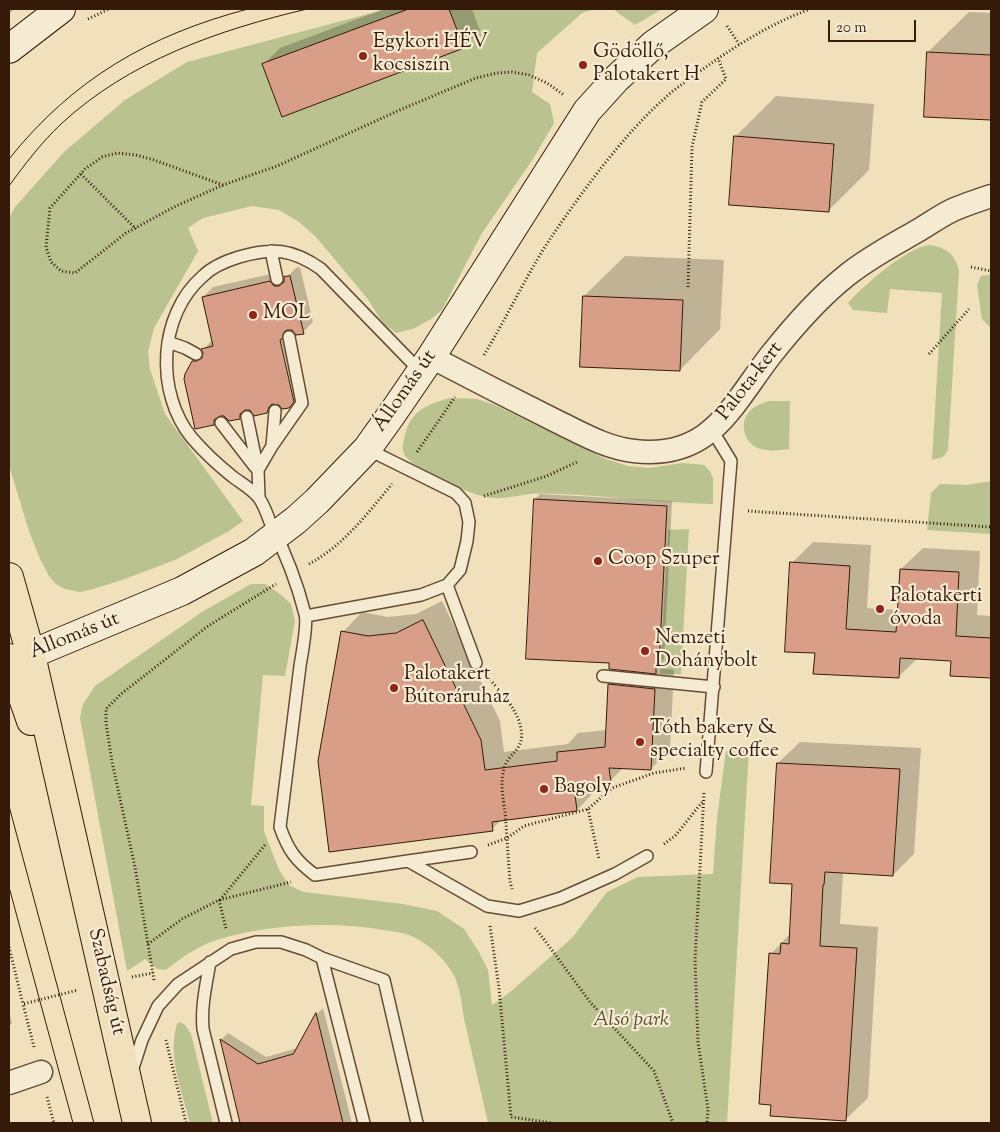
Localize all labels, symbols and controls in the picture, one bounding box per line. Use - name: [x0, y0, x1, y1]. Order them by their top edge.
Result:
- scale bar: [830, 10, 918, 42]
- text: 20 m: [836, 18, 867, 39]
- place label: Egykori HÉV kocsiszín: [373, 32, 488, 79]
- place label: Gödöllő, Palotakert H: [593, 42, 700, 89]
- marker: Egykori HÉV kocsiszín: [357, 50, 369, 62]
- marker: Gödöllő, Palotakert H: [577, 59, 589, 71]
- place label: MOL: [263, 303, 310, 327]
- marker: MOL: [247, 309, 259, 321]
- street label: Palota-kert: [713, 338, 789, 426]
- street label: Állomás út: [369, 346, 443, 438]
- place label: Coop Szuper: [608, 549, 720, 573]
- marker: Coop Szuper: [592, 555, 604, 567]
- place label: Palotakerti óvoda: [890, 586, 982, 633]
- marker: Palotakerti óvoda: [874, 603, 886, 615]
- street label: Állomás út: [27, 608, 123, 666]
- place label: Nemzeti Dohánybolt: [655, 628, 758, 675]
- marker: Nemzeti Dohánybolt: [639, 645, 651, 657]
- place label: Palotakert Bútoráruház: [404, 664, 510, 711]
- marker: Palotakert Bútoráruház: [388, 682, 400, 694]
- place label: Tóth bakery & specialty coffee: [650, 718, 779, 765]
- marker: Tóth bakery & specialty coffee: [634, 736, 646, 748]
- place label: Bagoly: [554, 777, 611, 801]
- marker: Bagoly: [538, 783, 550, 795]
- street label: Szabadság út: [81, 926, 129, 1038]
- park label: Alsó park: [593, 1010, 669, 1034]

